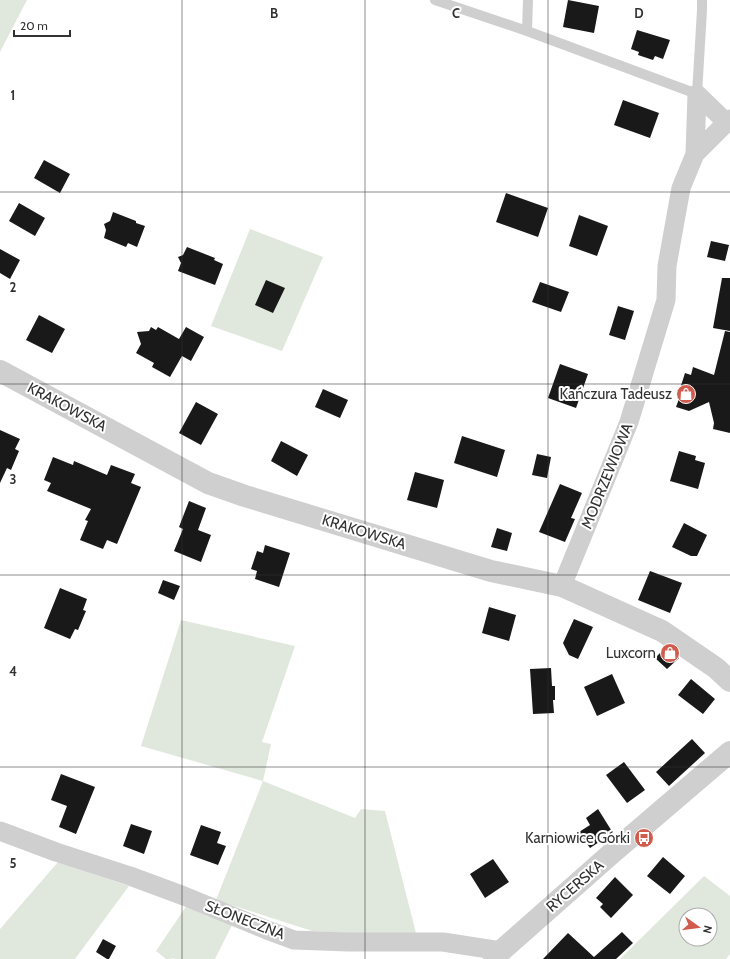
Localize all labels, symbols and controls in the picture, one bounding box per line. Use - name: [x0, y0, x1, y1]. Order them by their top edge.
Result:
- text: B: [270, 5, 278, 21]
- text: C: [452, 5, 460, 21]
- text: D: [634, 5, 644, 21]
- scale bar: [14, 12, 70, 38]
- text: 20 m: [20, 18, 48, 33]
- text: 1: [11, 87, 15, 103]
- text: 2: [10, 279, 17, 295]
- street label: KRAKOWSKA: [24, 379, 110, 436]
- shop icon: Kańczura Tadeusz: [675, 383, 697, 405]
- place label: Kańczura Tadeusz: [560, 385, 672, 403]
- street label: MODRZEWIOWA: [578, 420, 637, 532]
- text: 3: [9, 471, 17, 487]
- street label: KRAKOWSKA: [320, 511, 409, 554]
- shop icon: Luxcorn: [659, 642, 681, 664]
- place label: Luxcorn: [606, 644, 656, 662]
- text: 4: [9, 663, 17, 679]
- bus stop icon: Karniowice Górki: [633, 827, 655, 849]
- place label: Karniowice Górki: [525, 829, 630, 847]
- text: 5: [10, 855, 17, 871]
- street label: RYCERSKA: [543, 856, 608, 916]
- street label: SŁONECZNA: [203, 897, 288, 944]
- north arrow: [678, 907, 718, 947]
- text: N: [700, 924, 715, 935]

